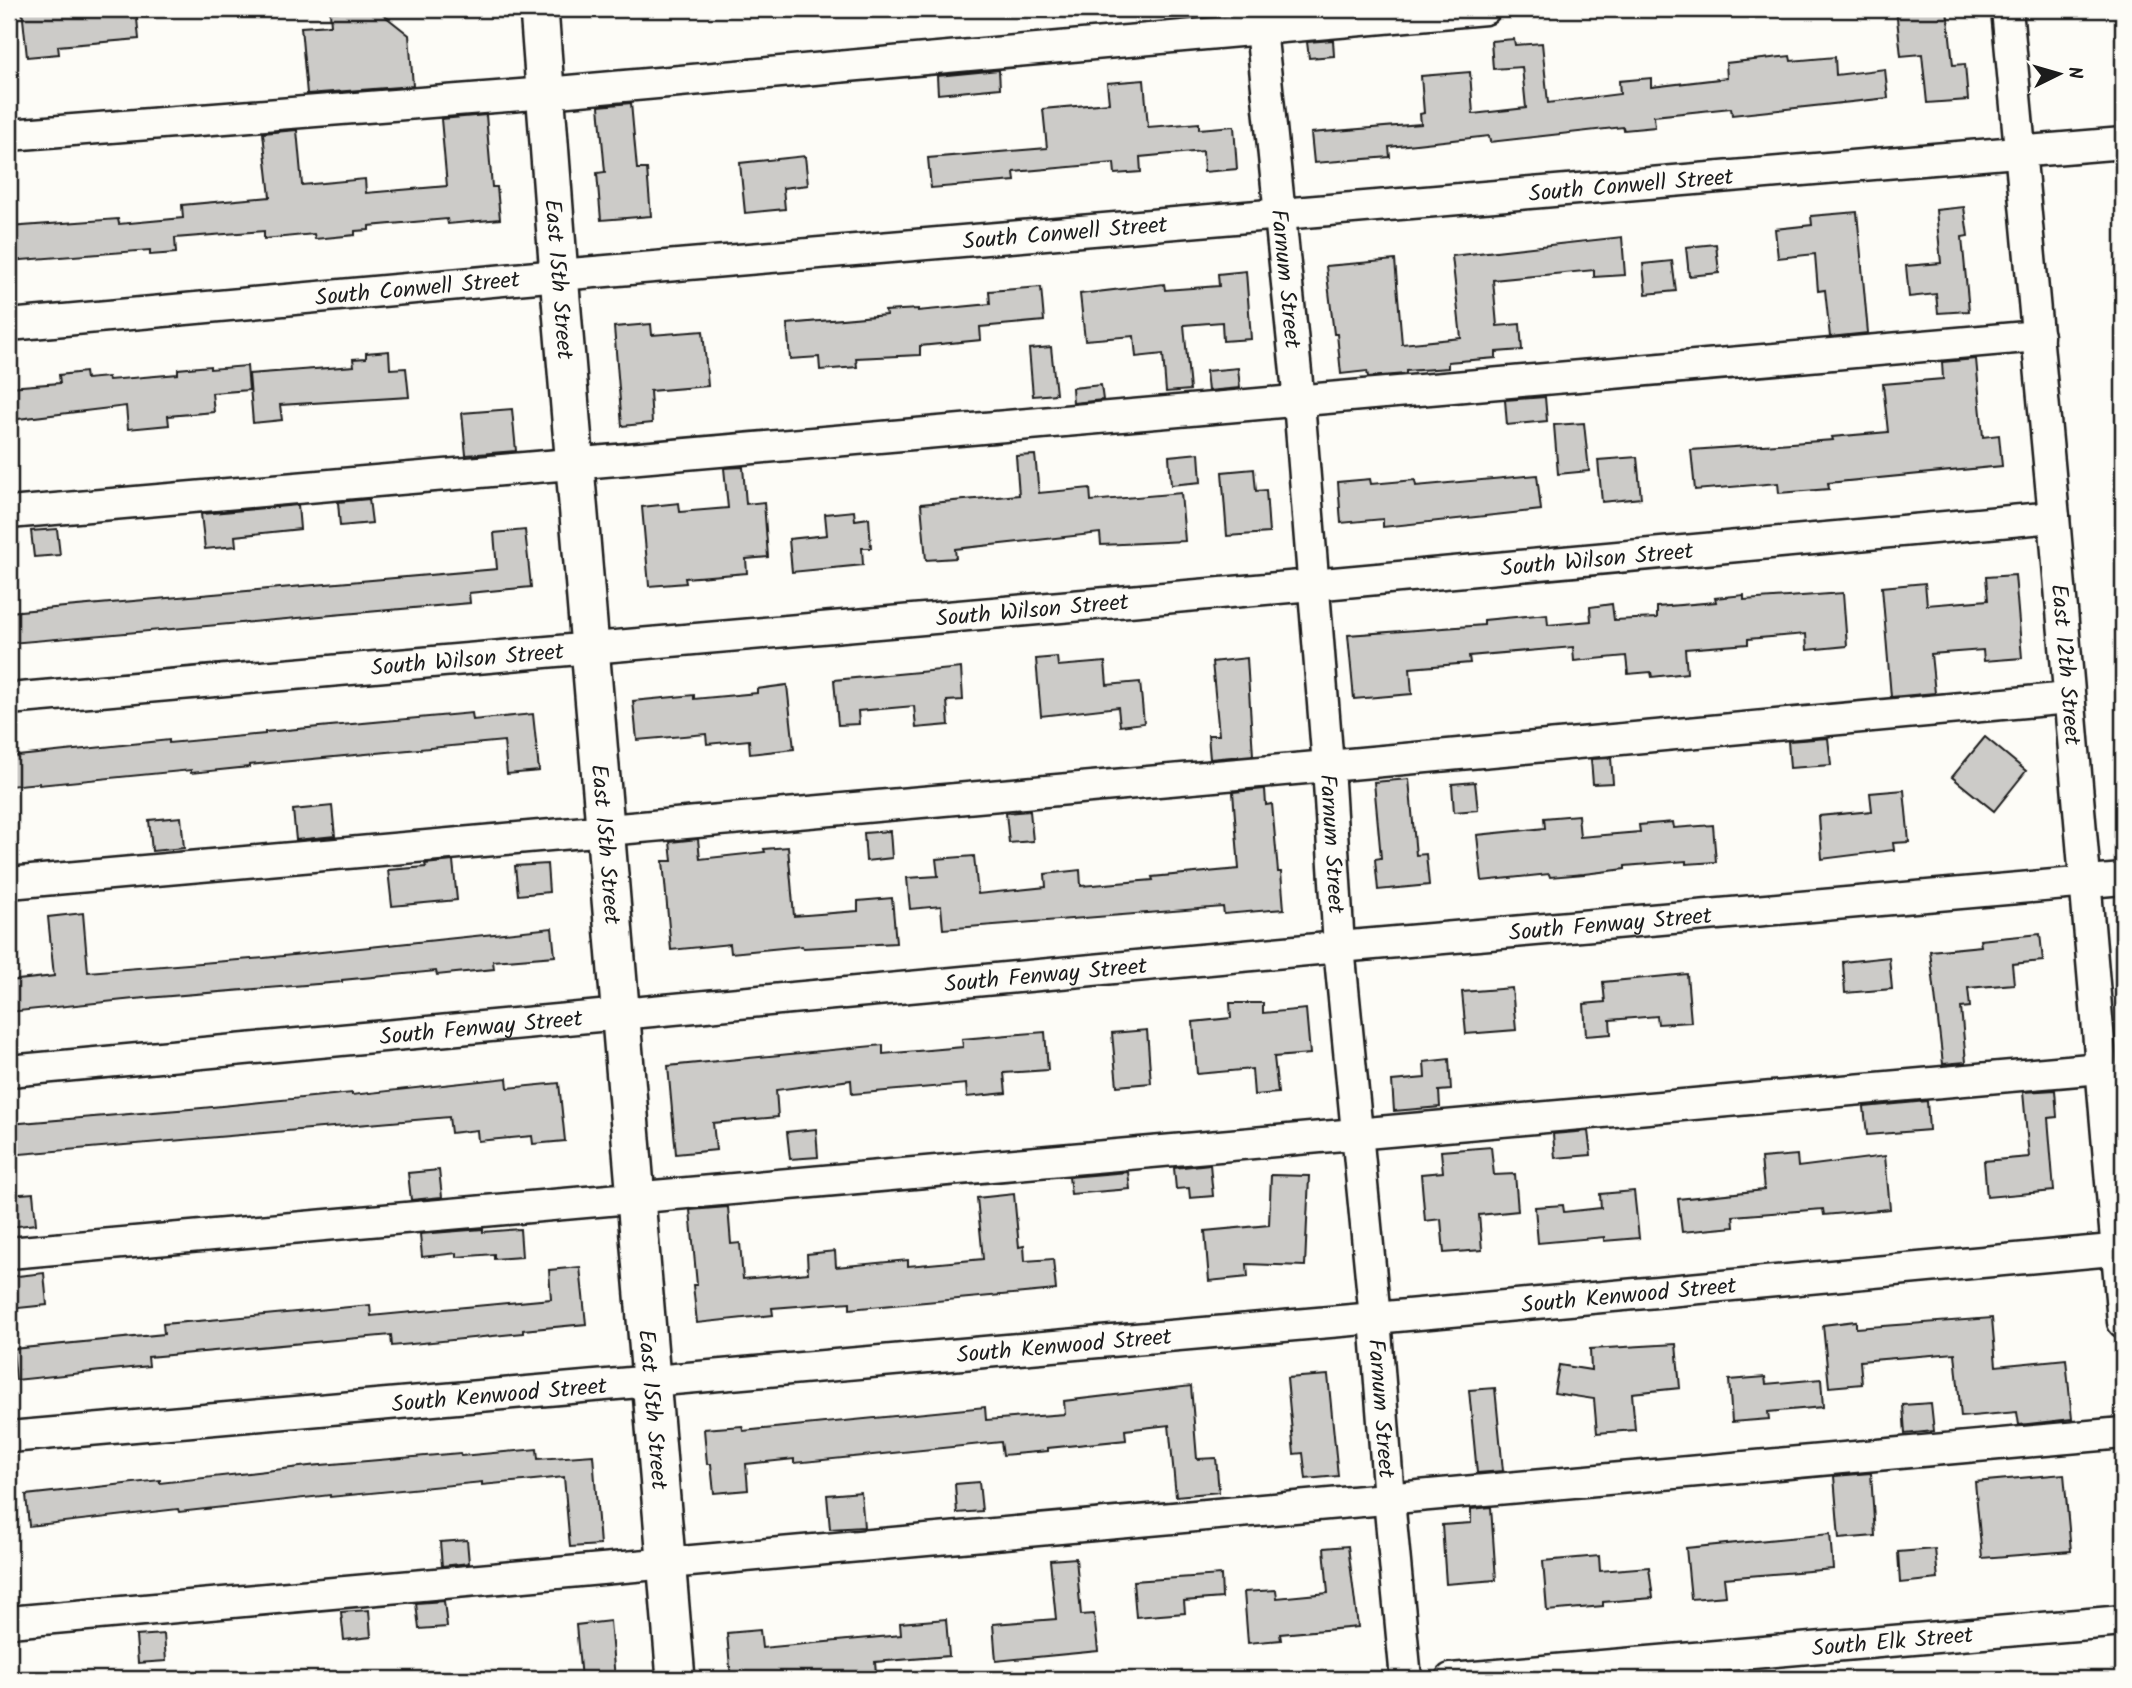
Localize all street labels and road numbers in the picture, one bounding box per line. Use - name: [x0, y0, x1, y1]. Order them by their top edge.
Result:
- street label: South Conwell Street: [1527, 160, 1736, 213]
- street label: East 15th Street: [533, 198, 582, 362]
- street label: Farnum Street: [1259, 207, 1310, 351]
- street label: South Conwell Street: [961, 208, 1170, 261]
- street label: South Conwell Street: [314, 263, 522, 317]
- street label: South Wilson Street: [1499, 534, 1696, 588]
- street label: East 12th Street: [2040, 582, 2090, 748]
- street label: South Wilson Street: [934, 585, 1131, 638]
- street label: South Wilson Street: [370, 634, 566, 687]
- street label: East 15th Street: [580, 763, 629, 927]
- street label: Farnum Street: [1309, 773, 1353, 916]
- street label: South Fenway Street: [1507, 899, 1714, 952]
- street label: South Fenway Street: [943, 949, 1150, 1004]
- street label: South Fenway Street: [378, 1002, 585, 1056]
- street label: South Kenwood Street: [1520, 1269, 1739, 1324]
- street label: South Kenwood Street: [955, 1320, 1174, 1374]
- street label: East 15th Street: [627, 1328, 676, 1492]
- street label: Farnum Street: [1357, 1338, 1403, 1481]
- street label: South Kenwood Street: [390, 1369, 609, 1424]
- street label: South Elk Street: [1810, 1618, 1976, 1668]

